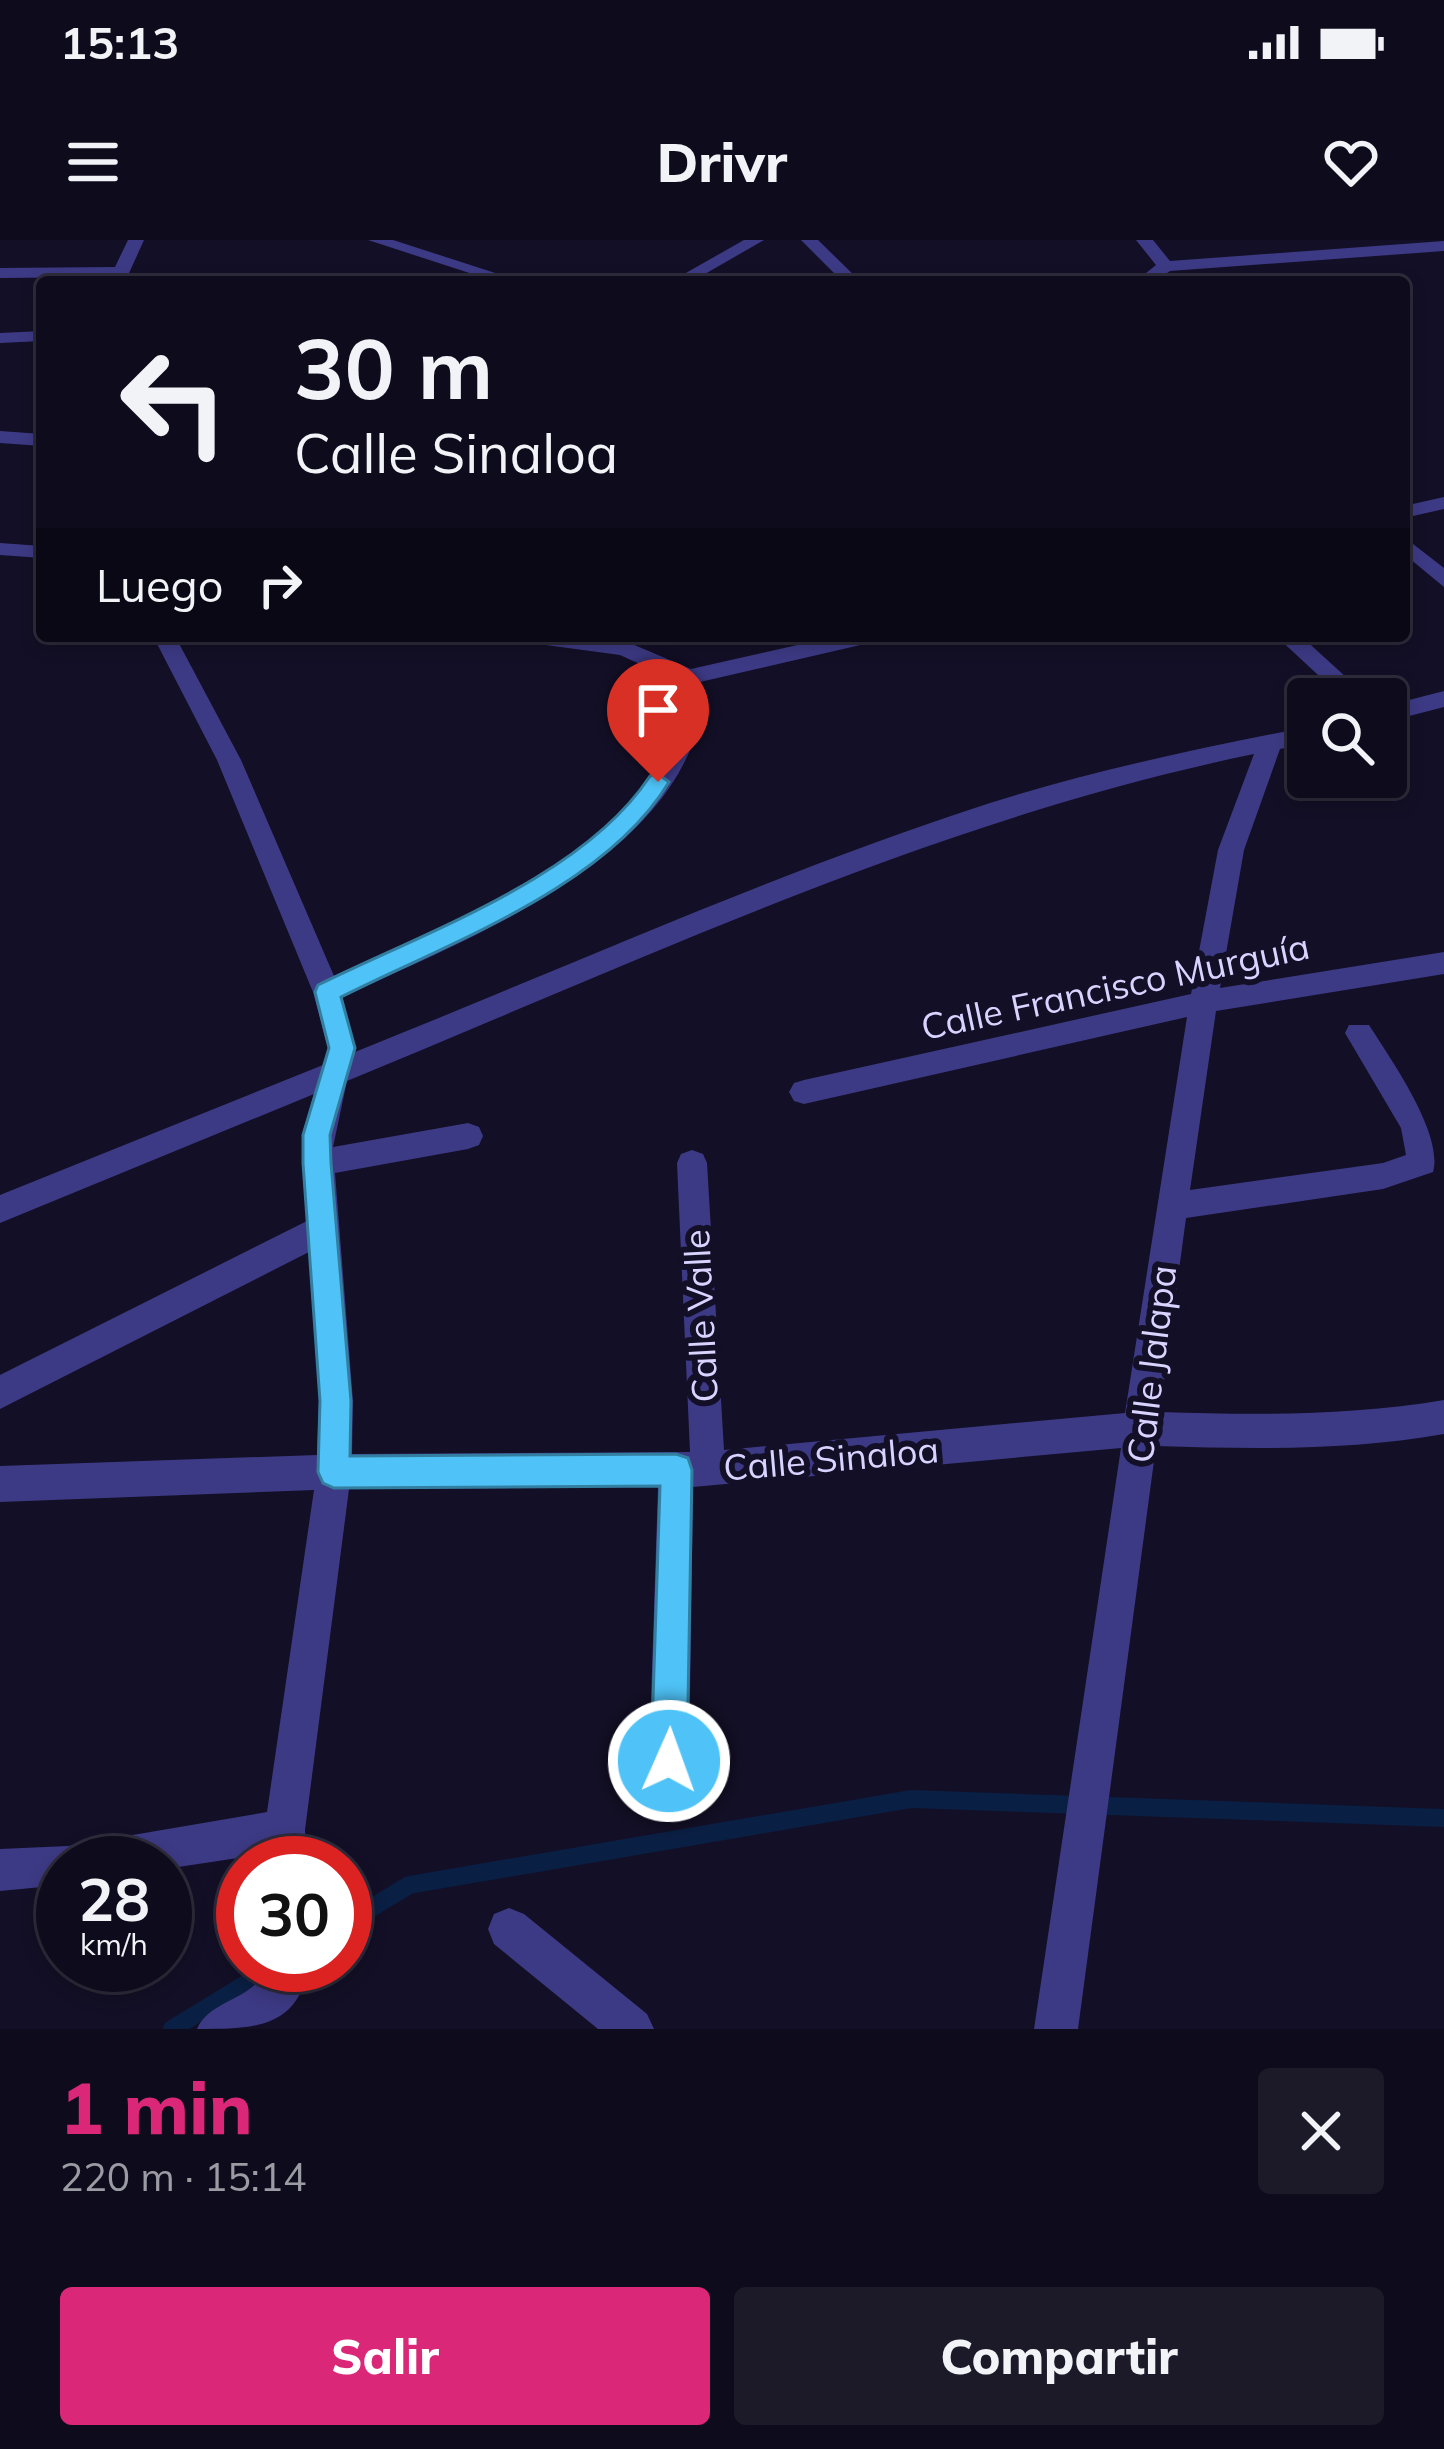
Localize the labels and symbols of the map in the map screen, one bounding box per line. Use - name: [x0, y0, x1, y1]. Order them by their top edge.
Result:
- pin: [607, 659, 709, 782]
- street label: Calle Francisco Murguía: [917, 923, 1313, 1049]
- street label: Calle Valle: [673, 1228, 727, 1404]
- street label: Calle Jalapa: [1117, 1263, 1185, 1465]
- street label: Calle Sinaloa: [721, 1426, 941, 1490]
- position arrow: [606, 1698, 732, 1824]
- speed limit sign: 30: [216, 1836, 372, 1992]

